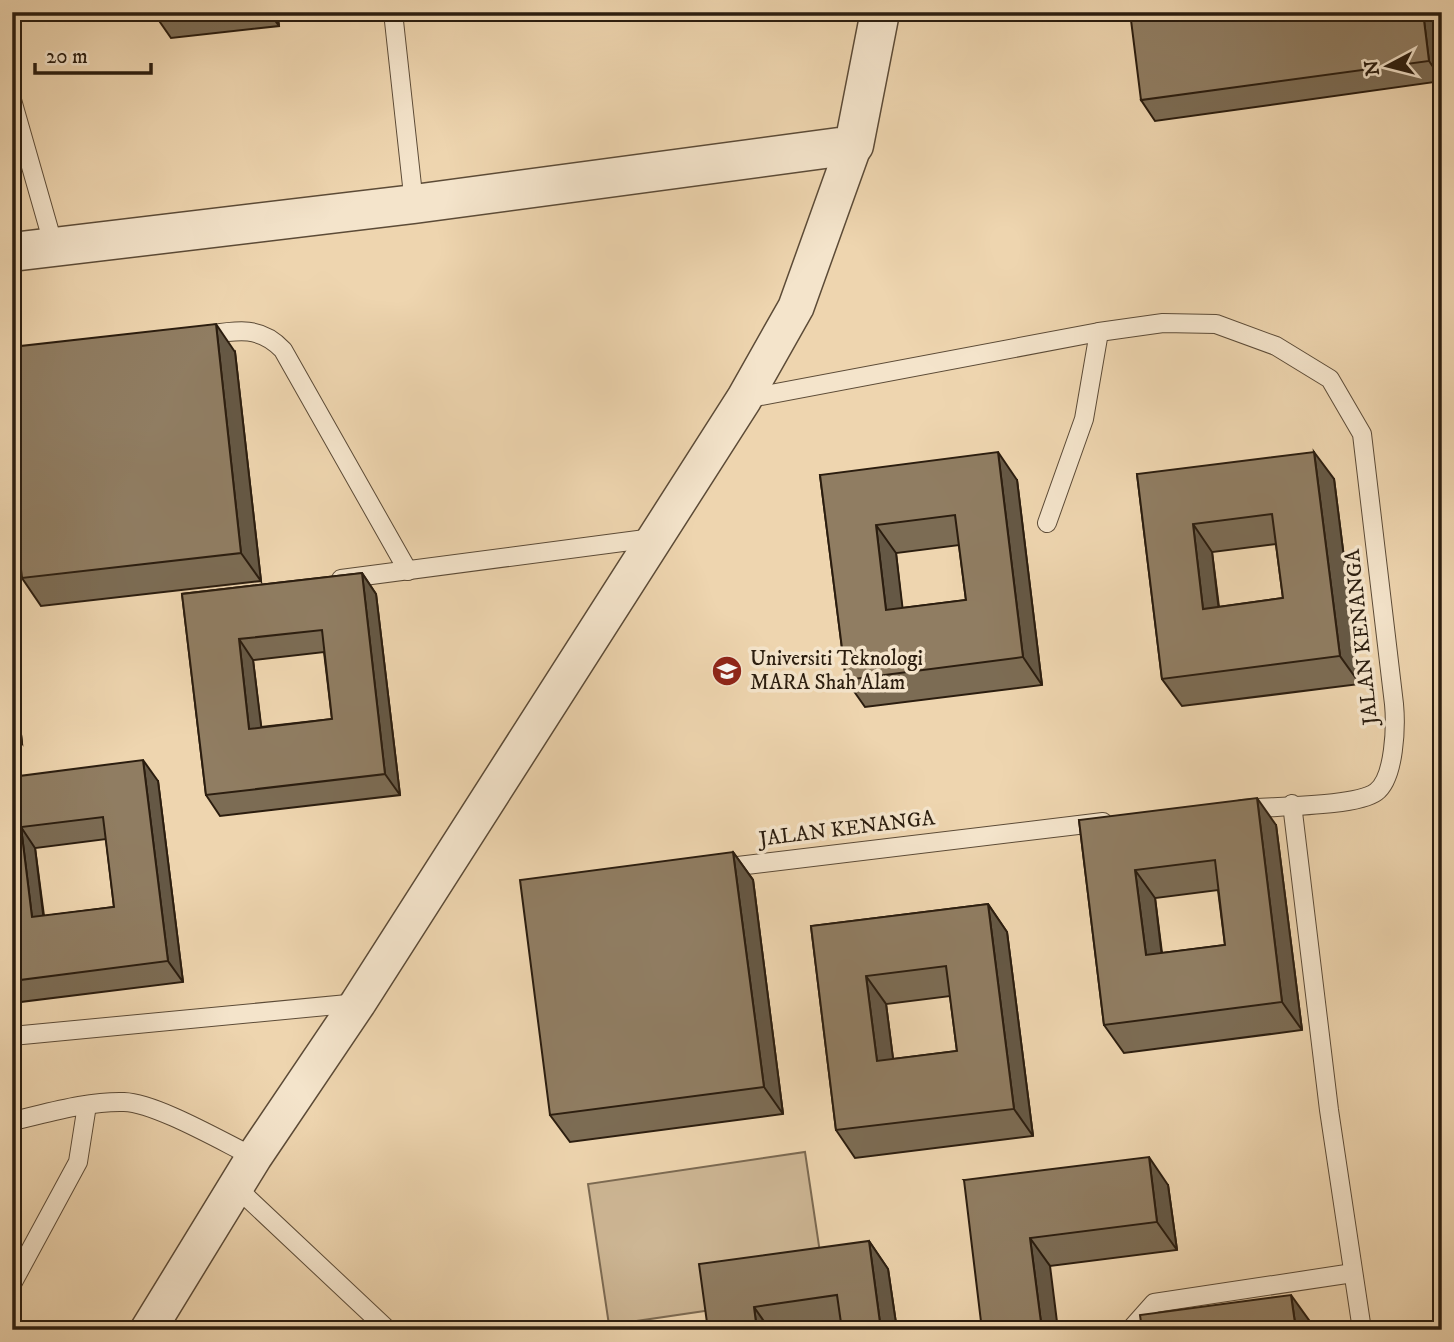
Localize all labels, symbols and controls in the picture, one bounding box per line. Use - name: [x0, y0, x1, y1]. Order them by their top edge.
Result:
- scale bar: [35, 32, 150, 76]
- north arrow: [1352, 32, 1422, 102]
- text: 20 m: [46, 44, 88, 70]
- text: N: [1360, 58, 1385, 77]
- street label: JALAN KENANGA: [1340, 547, 1384, 728]
- place label: Universiti Teknologi MARA Shah Alam: [750, 646, 923, 696]
- school or university icon: Universiti Teknologi MARA Shah Alam: [710, 654, 744, 688]
- street label: JALAN KENANGA: [756, 805, 937, 853]

